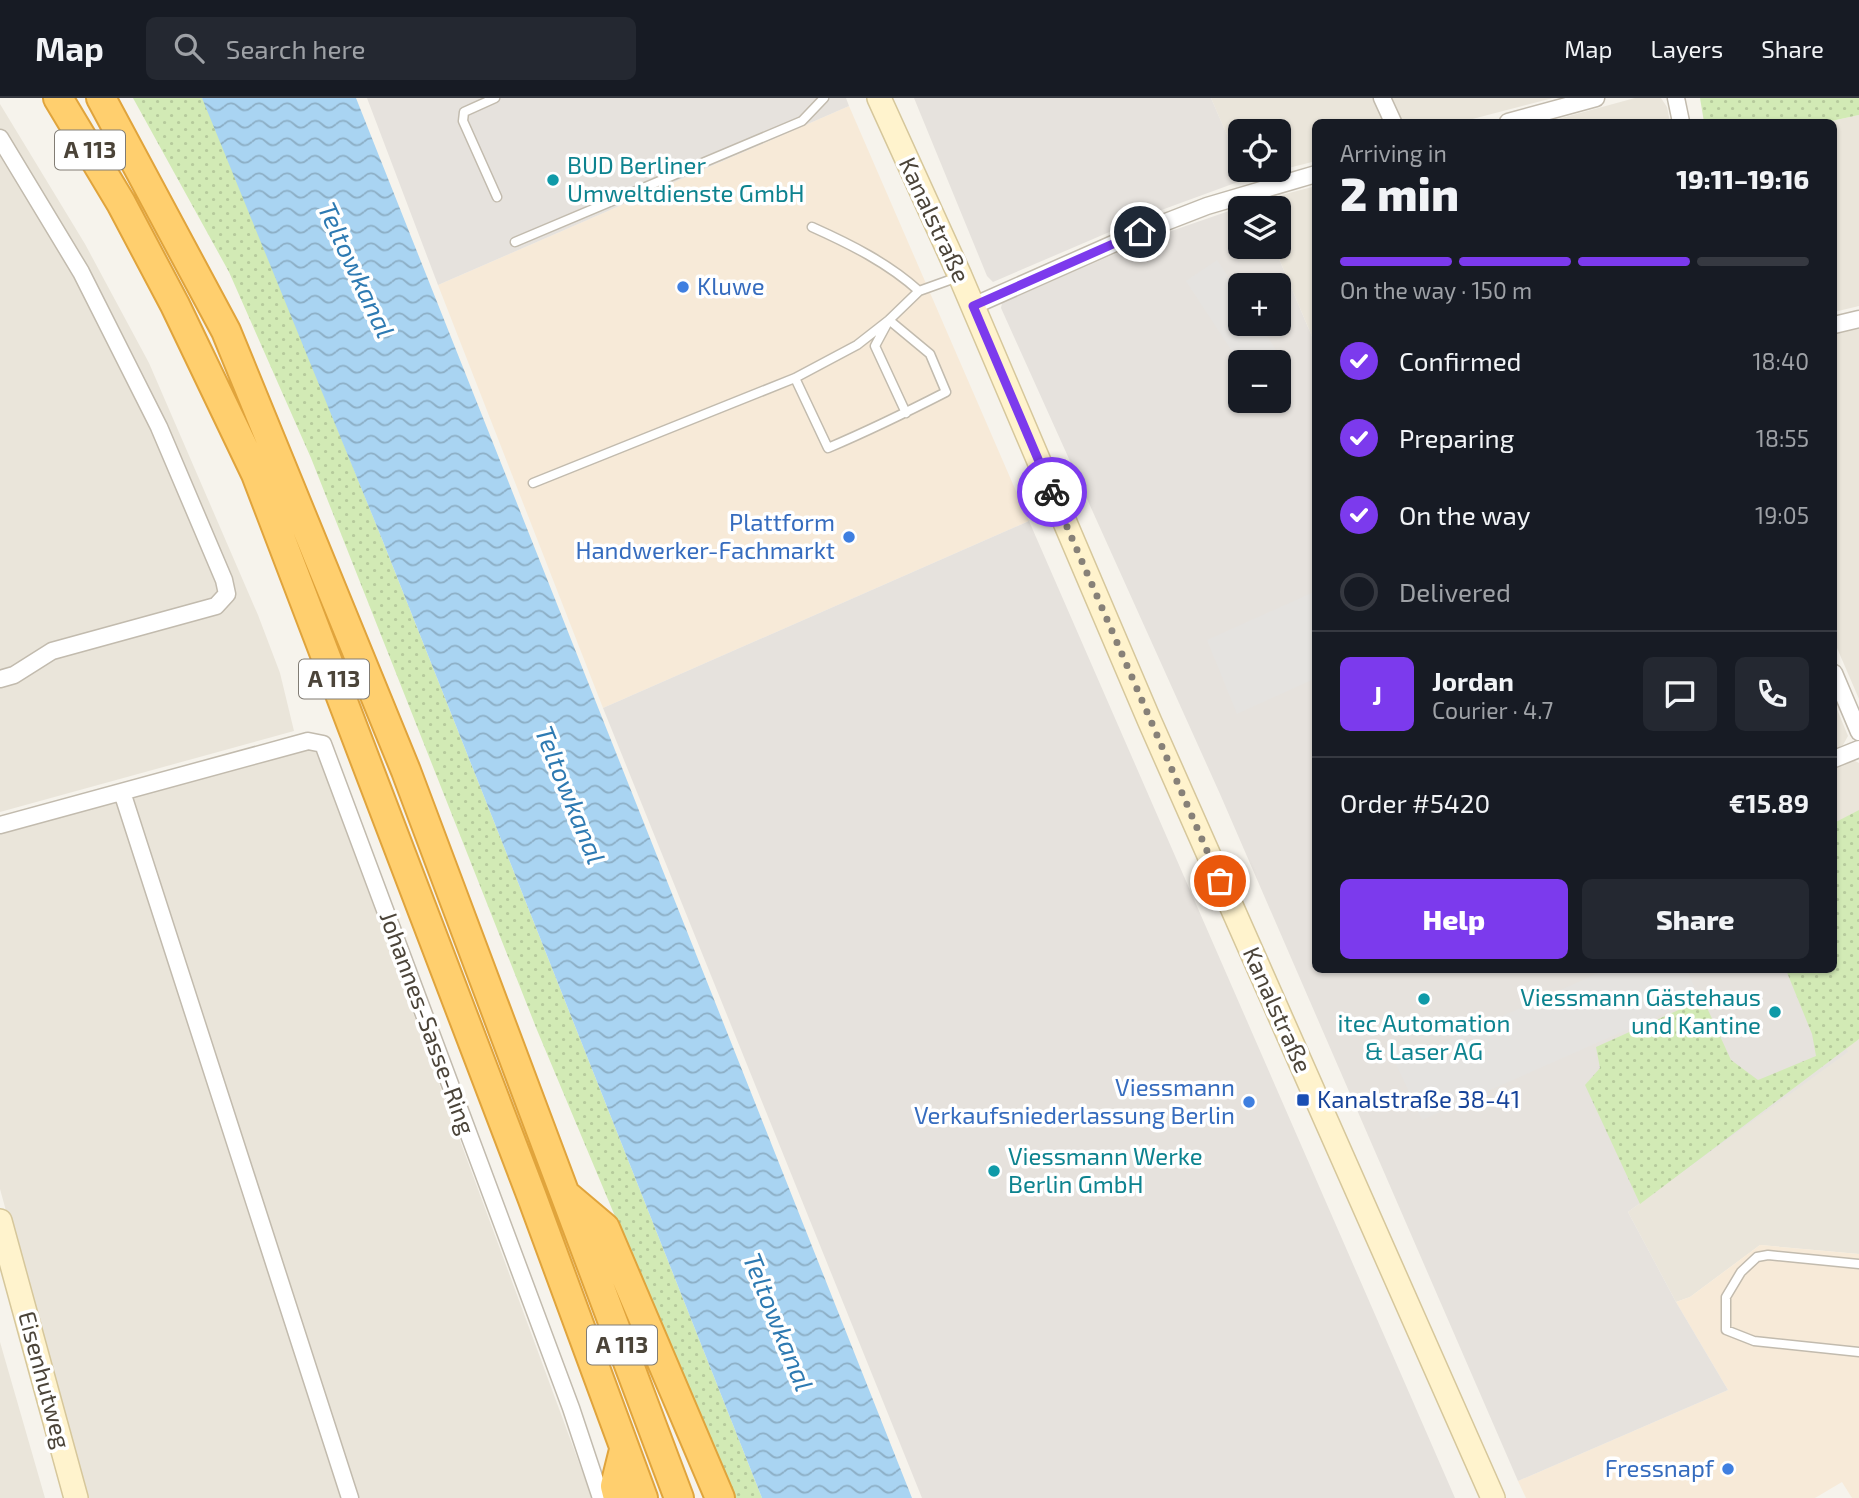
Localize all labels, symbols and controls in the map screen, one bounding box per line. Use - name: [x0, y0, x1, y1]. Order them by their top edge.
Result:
- search box: [146, 17, 636, 80]
- text: Map: [35, 28, 104, 68]
- icon: search: [170, 29, 208, 67]
- text: Search here: [226, 33, 365, 64]
- text: Map: [1564, 34, 1612, 63]
- text: Layers: [1650, 34, 1723, 63]
- text: Share: [1761, 34, 1824, 63]
- map controls: [1228, 119, 1291, 413]
- button: locate: [1228, 119, 1291, 182]
- road number: A 113: [55, 130, 125, 170]
- text: Arriving in: [1340, 139, 1447, 167]
- place label: BUD Berliner Umweltdienste GmbH: [567, 150, 805, 207]
- street label: Kanalstraße: [894, 152, 977, 287]
- text: 19:11–19:16: [1676, 163, 1809, 194]
- text: 2 min: [1340, 165, 1459, 220]
- marker: BUD Berliner Umweltdienste GmbH: [545, 172, 561, 188]
- button: layers: [1228, 196, 1291, 259]
- water label: Teltowkanal: [312, 197, 402, 342]
- pin: [1110, 202, 1170, 262]
- icon: home: [1121, 213, 1159, 251]
- place label: Kluwe: [697, 271, 765, 300]
- button: +: [1228, 273, 1291, 336]
- text: On the way · 150 m: [1340, 276, 1532, 304]
- marker: Kluwe: [675, 279, 691, 295]
- icon: check: [1340, 342, 1378, 380]
- text: Confirmed: [1399, 345, 1522, 376]
- text: 18:40: [1752, 347, 1809, 375]
- button: −: [1228, 350, 1291, 413]
- icon: check: [1340, 419, 1378, 457]
- text: Preparing: [1399, 422, 1514, 453]
- text: 18:55: [1756, 424, 1809, 452]
- courier: [1017, 457, 1087, 527]
- icon: bike: [1033, 473, 1071, 511]
- icon: check: [1340, 496, 1378, 534]
- text: On the way: [1399, 499, 1530, 530]
- text: 19:05: [1755, 501, 1809, 529]
- place label: Plattform Handwerker-Fachmarkt: [575, 507, 835, 564]
- marker: Plattform Handwerker-Fachmarkt: [841, 529, 857, 545]
- text: Delivered: [1399, 576, 1511, 607]
- button: chat: [1643, 657, 1717, 731]
- button: phone: [1735, 657, 1809, 731]
- road number: A 113: [299, 660, 369, 698]
- text: Jordan: [1432, 665, 1514, 696]
- text: J: [1372, 679, 1382, 710]
- text: Courier · 4.7: [1432, 696, 1553, 724]
- water label: Teltowkanal: [530, 721, 613, 868]
- text: Order #5420: [1340, 787, 1490, 818]
- text: €15.89: [1729, 787, 1809, 818]
- pin: [1190, 851, 1250, 911]
- icon: bag: [1201, 862, 1239, 900]
- button: Help: [1340, 879, 1568, 959]
- button: Share: [1582, 879, 1809, 959]
- street label: Johannes-Sasse-Ring: [375, 907, 482, 1138]
- street label: Kanalstraße: [1238, 942, 1319, 1077]
- place label: Viessmann Gästehaus und Kantine: [1520, 982, 1761, 1039]
- marker: itec Automation & Laser AG: [1416, 991, 1432, 1007]
- marker: Viessmann Gästehaus und Kantine: [1767, 1004, 1783, 1020]
- place label: itec Automation & Laser AG: [1338, 1008, 1510, 1065]
- place label: Viessmann Verkaufsniederlassung Berlin: [914, 1072, 1235, 1129]
- place label: Kanalstraße 38-41: [1317, 1084, 1520, 1113]
- marker: Kanalstraße 38-41: [1295, 1092, 1311, 1108]
- marker: Viessmann Verkaufsniederlassung Berlin: [1241, 1094, 1257, 1110]
- place label: Viessmann Werke Berlin GmbH: [1008, 1141, 1203, 1198]
- marker: Viessmann Werke Berlin GmbH: [986, 1163, 1002, 1179]
- water label: Teltowkanal: [738, 1248, 821, 1395]
- street label: Eisenhutweg: [13, 1308, 78, 1452]
- road number: A 113: [587, 1326, 657, 1364]
- place label: Fressnapf: [1605, 1453, 1715, 1482]
- marker: Fressnapf: [1720, 1461, 1736, 1477]

